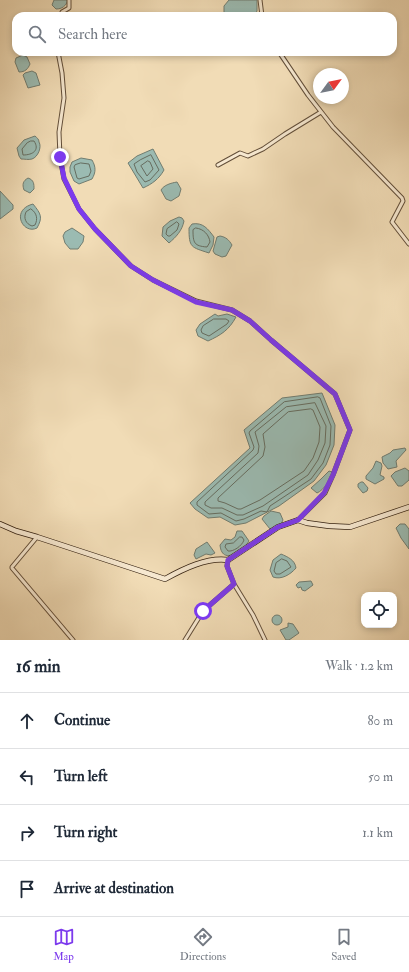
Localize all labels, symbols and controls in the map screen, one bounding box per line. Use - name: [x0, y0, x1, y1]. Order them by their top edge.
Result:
- search box: [12, 12, 397, 56]
- icon: search: [26, 23, 48, 45]
- text: Search here: [58, 25, 127, 44]
- north arrow: [313, 68, 349, 104]
- route end: [51, 148, 69, 166]
- map controls: [361, 592, 397, 628]
- button: locate: [361, 592, 397, 628]
- route start: [194, 602, 212, 620]
- text: 16 min: [16, 656, 61, 677]
- text: Walk · 1.2 km: [325, 658, 393, 674]
- icon: ahead: [16, 710, 38, 732]
- text: Continue: [54, 711, 110, 730]
- text: 80 m: [367, 713, 393, 729]
- icon: left: [16, 766, 38, 788]
- text: Turn left: [54, 767, 108, 786]
- text: 50 m: [368, 769, 393, 785]
- icon: right: [16, 822, 38, 844]
- text: Turn right: [54, 823, 117, 842]
- text: 1.1 km: [362, 825, 393, 841]
- icon: arrive: [16, 878, 38, 900]
- text: Arrive at destination: [54, 879, 174, 898]
- tab: Map: [53, 926, 75, 963]
- tab: Directions: [180, 926, 226, 963]
- tab: Saved: [331, 926, 356, 963]

